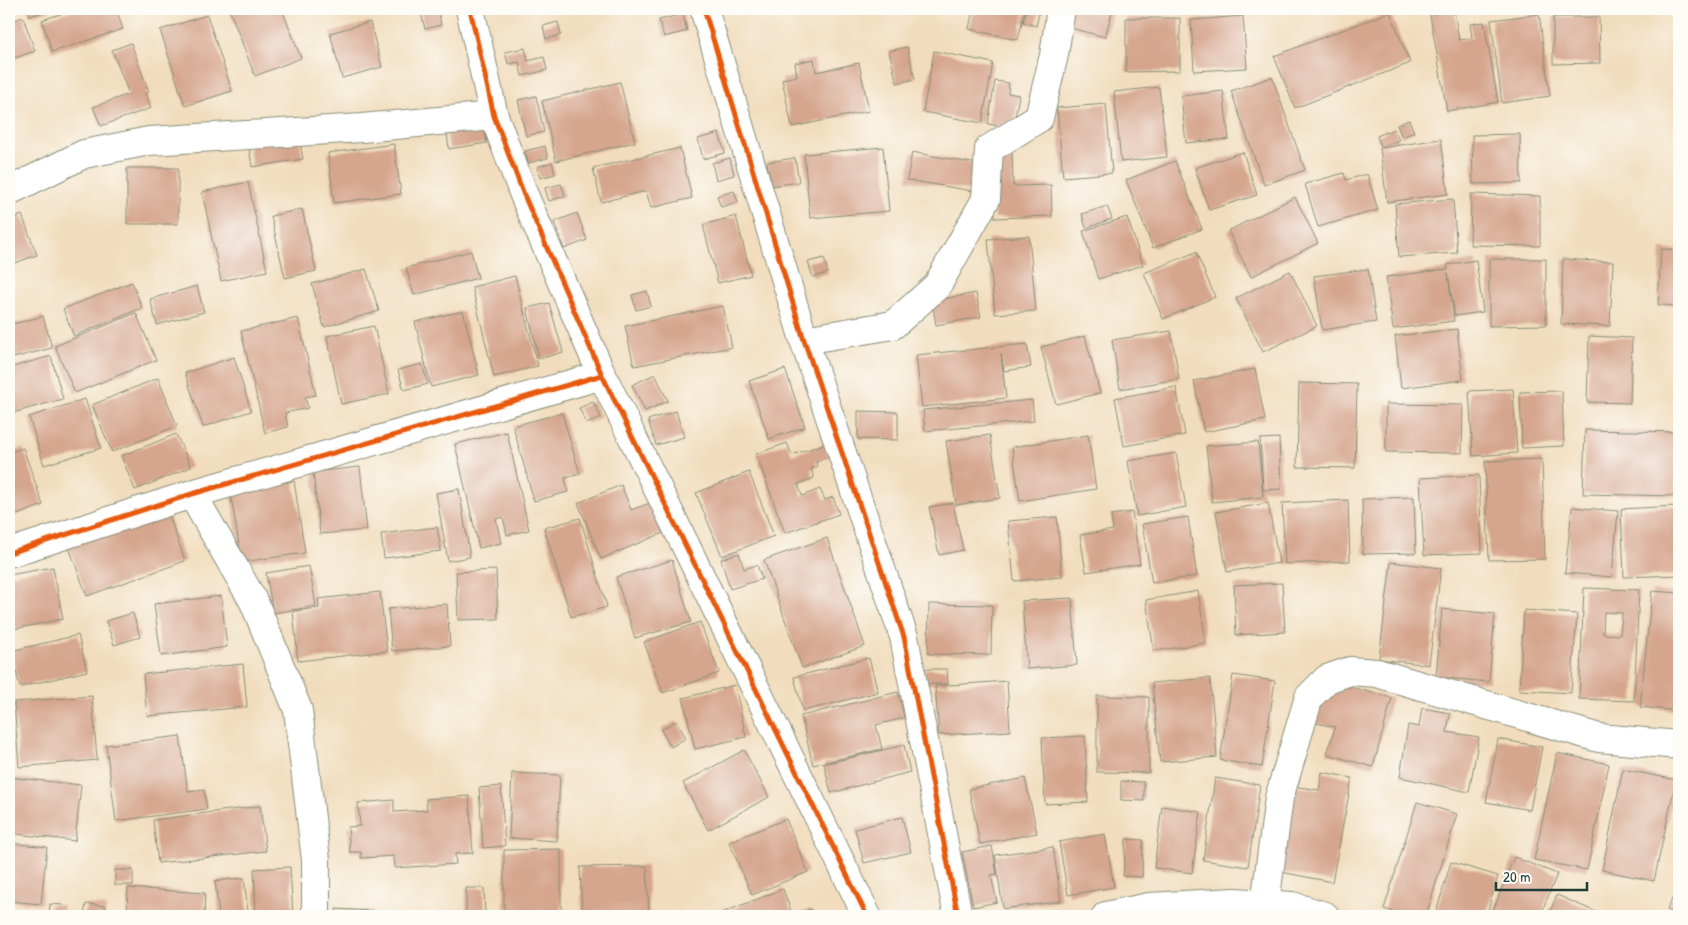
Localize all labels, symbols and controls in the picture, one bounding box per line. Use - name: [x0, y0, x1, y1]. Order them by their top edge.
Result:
- scale bar: [1496, 860, 1587, 892]
- text: 20 m: [1503, 866, 1530, 887]

